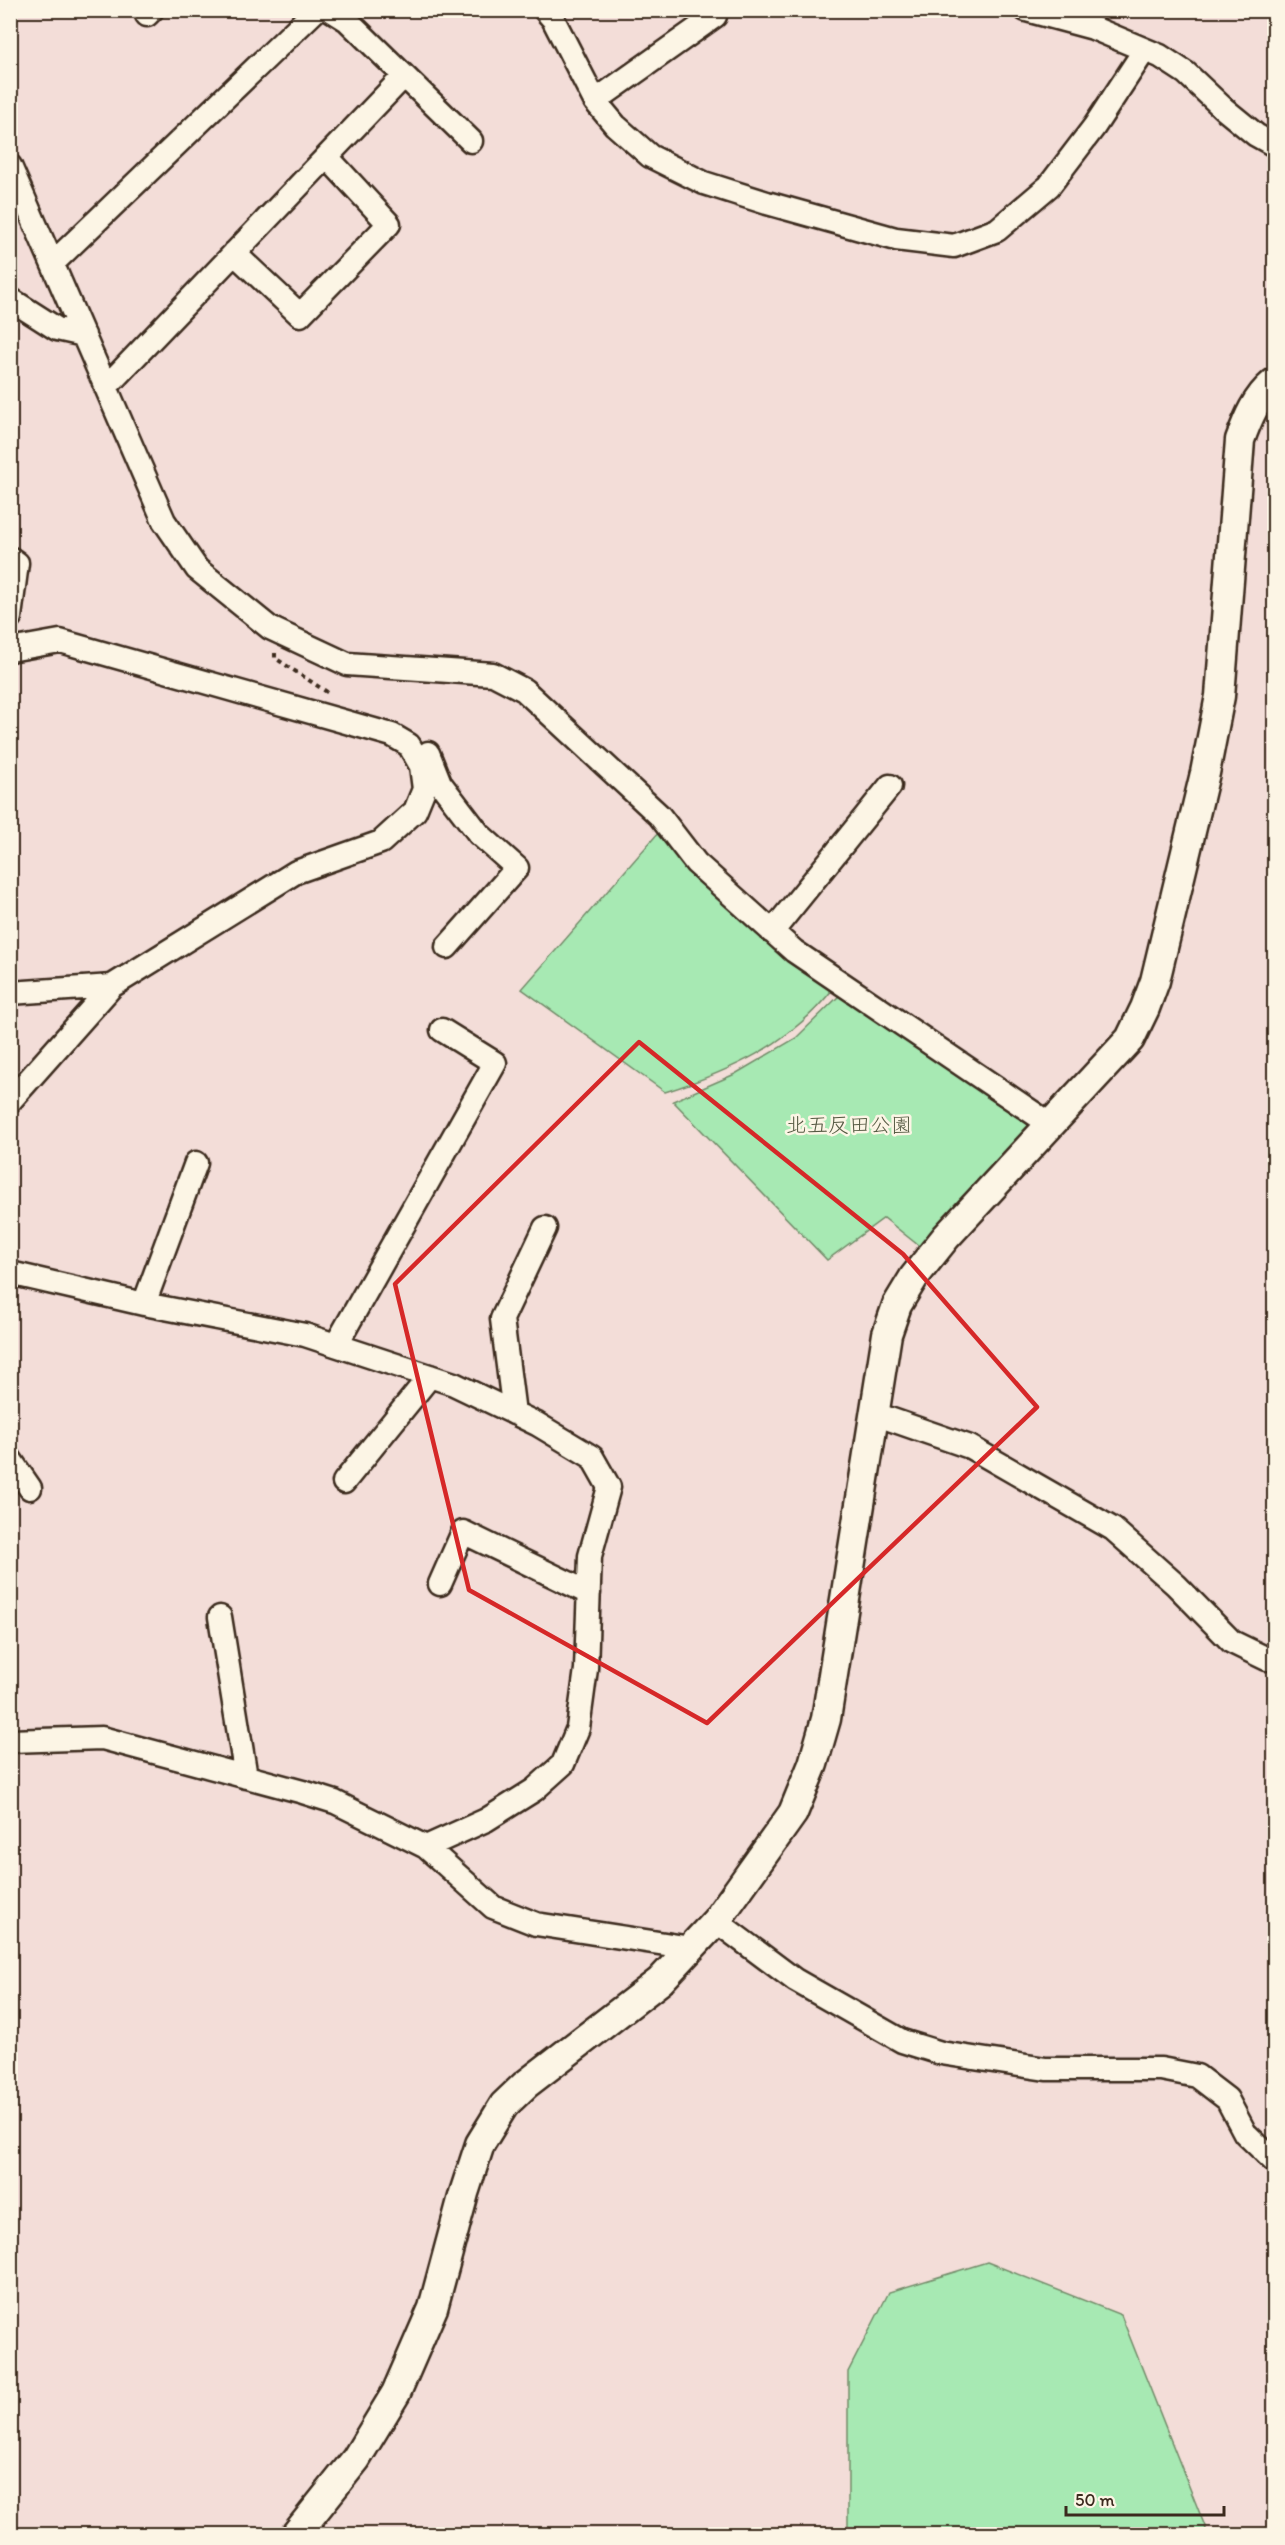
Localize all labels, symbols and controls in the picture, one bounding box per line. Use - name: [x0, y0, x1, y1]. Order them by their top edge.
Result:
- park label: 北五反田公園: [786, 1112, 912, 1137]
- scale bar: [1066, 2479, 1224, 2517]
- text: 50 m: [1075, 2489, 1115, 2511]

